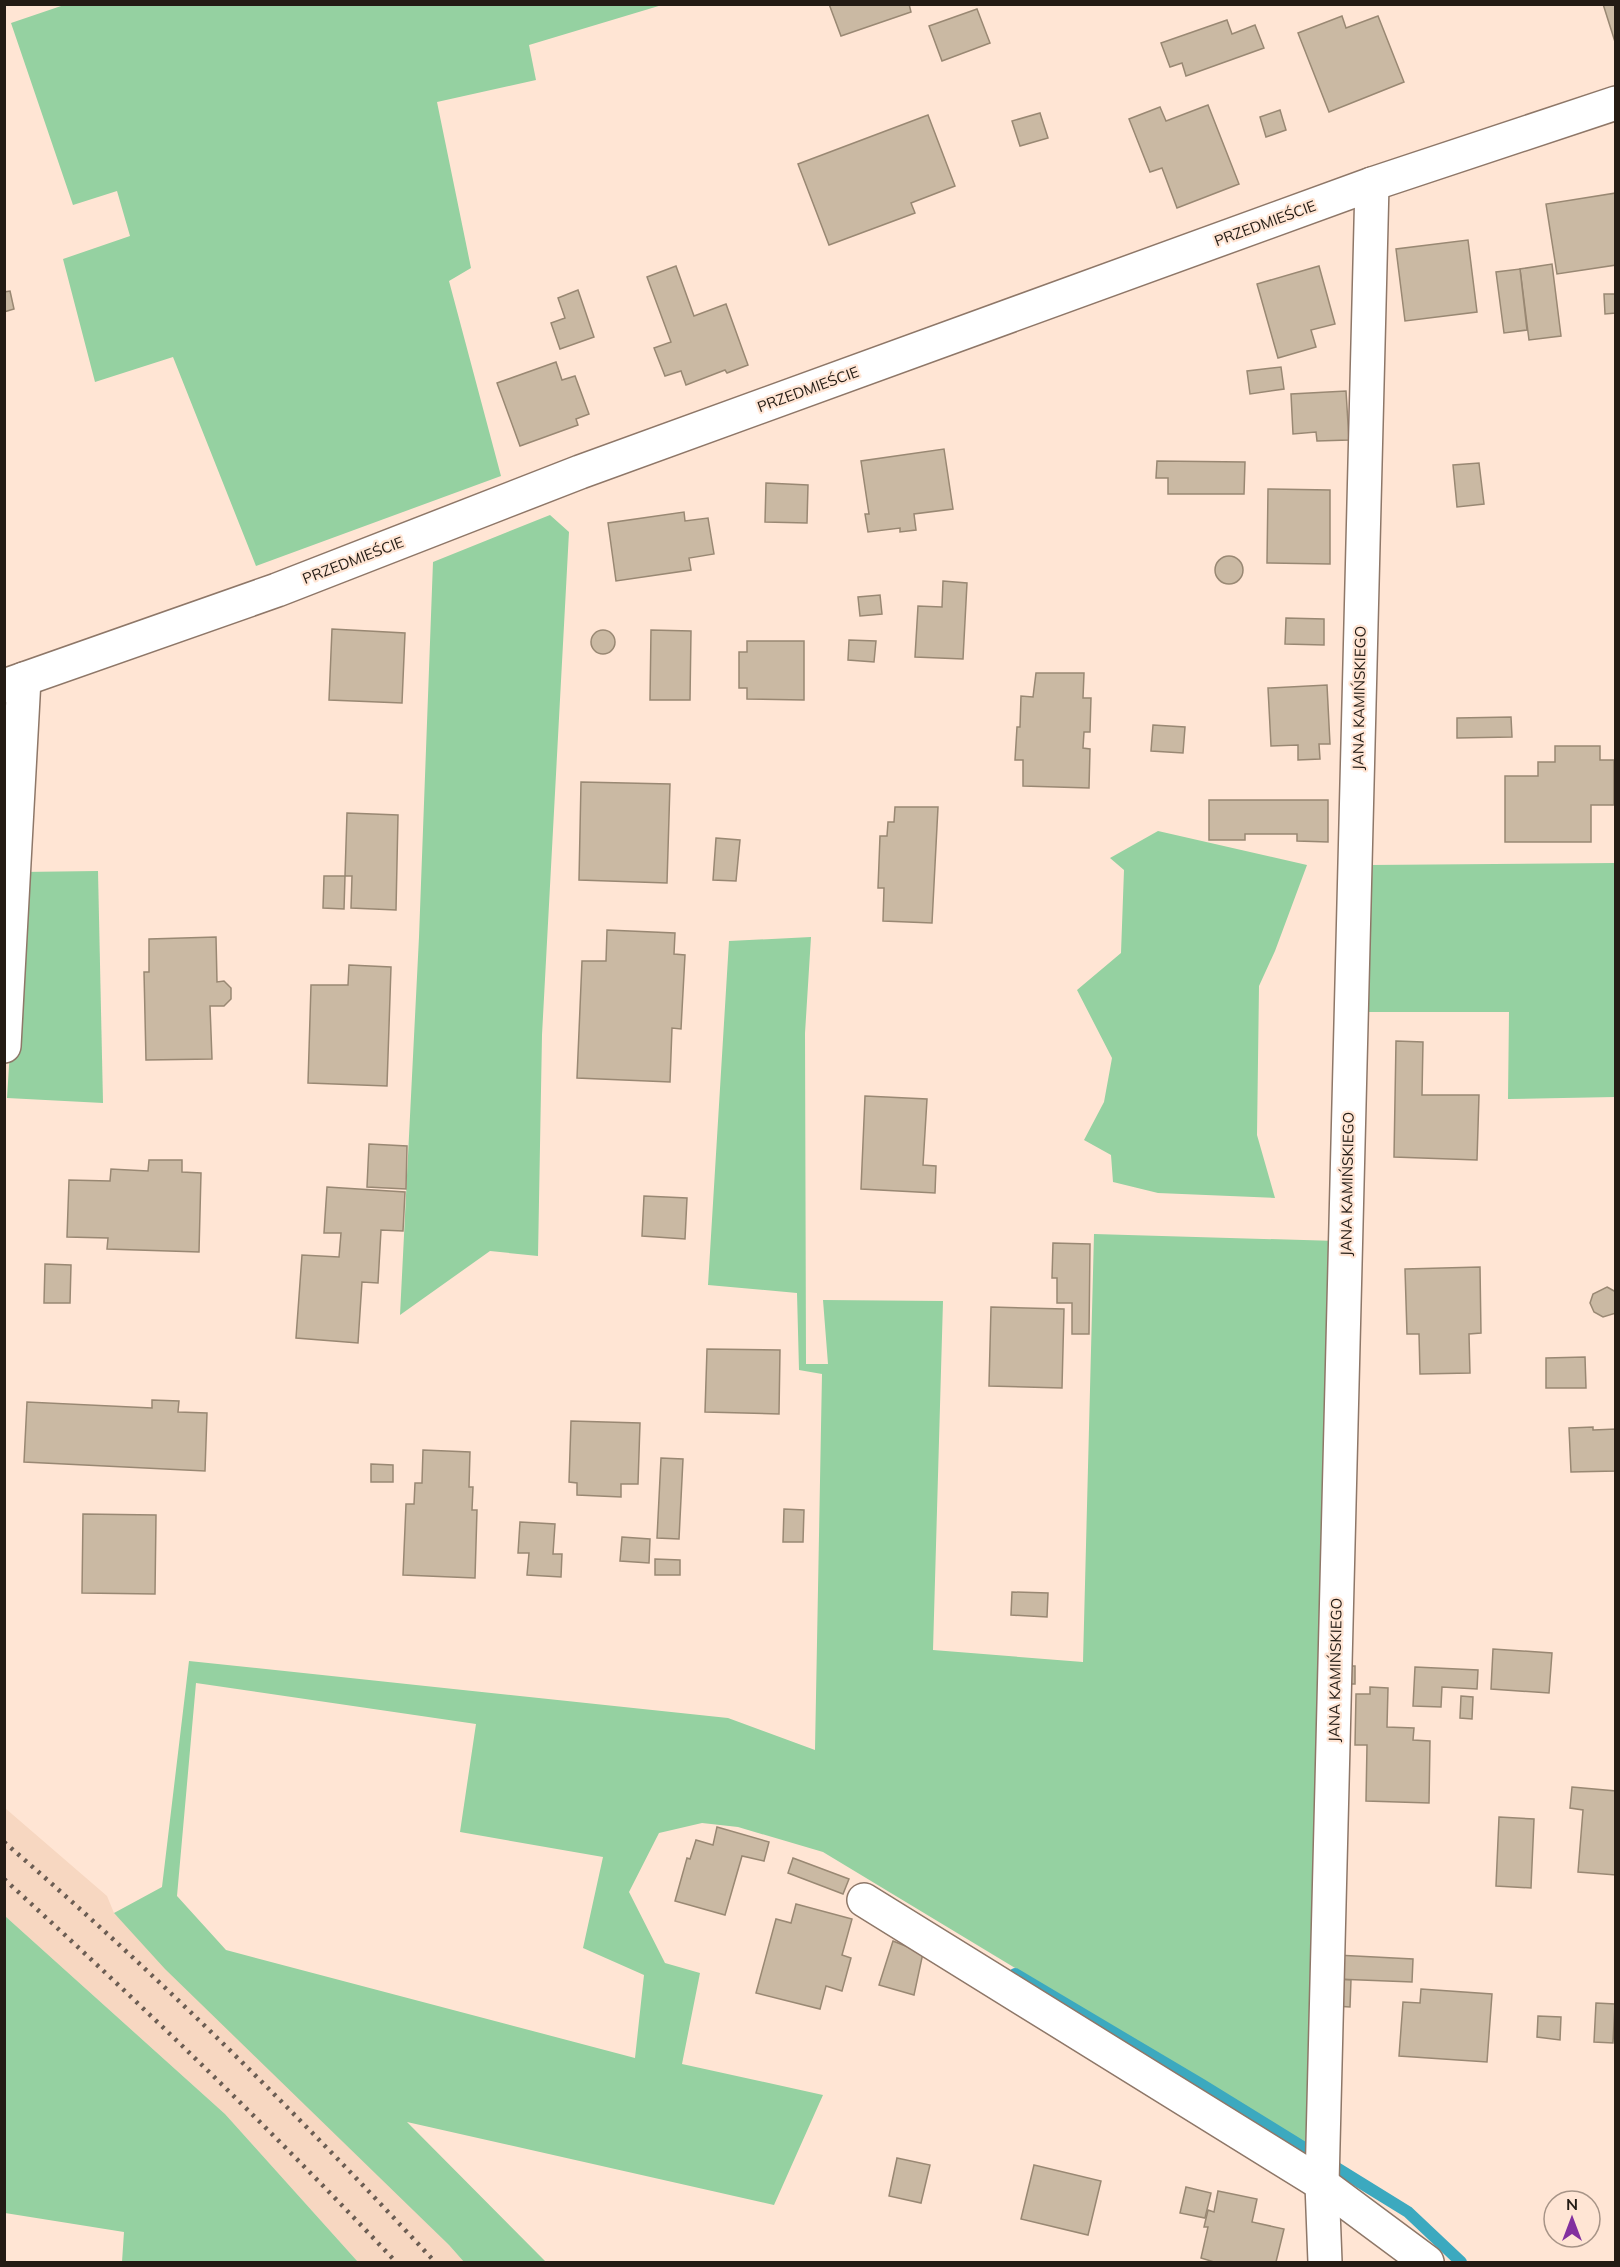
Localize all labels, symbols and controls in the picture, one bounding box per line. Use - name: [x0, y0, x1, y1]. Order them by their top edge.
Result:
- street label: PRZEDMIEŚCIE: [1212, 196, 1319, 250]
- street label: PRZEDMIEŚCIE: [755, 362, 862, 416]
- street label: PRZEDMIEŚCIE: [300, 532, 406, 588]
- street label: JANA KAMIŃSKIEGO: [1348, 626, 1370, 770]
- street label: JANA KAMIŃSKIEGO: [1336, 1112, 1358, 1256]
- street label: JANA KAMIŃSKIEGO: [1324, 1598, 1346, 1742]
- north arrow: [1542, 2189, 1602, 2249]
- text: N: [1566, 2194, 1578, 2214]

